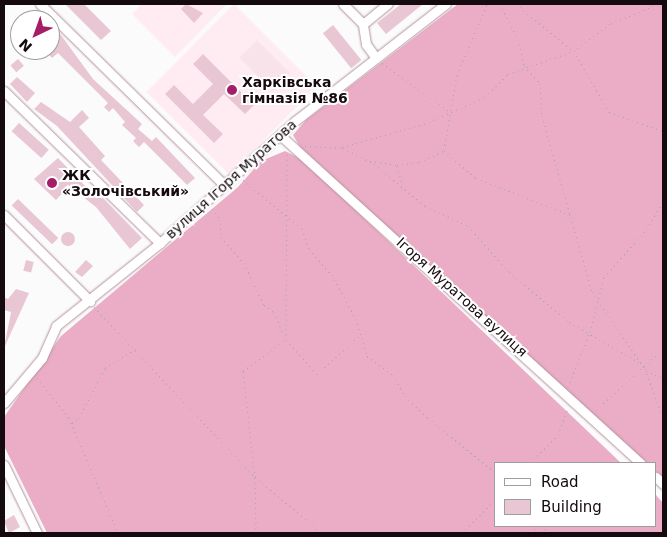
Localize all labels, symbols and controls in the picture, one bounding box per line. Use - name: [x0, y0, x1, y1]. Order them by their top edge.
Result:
- north arrow: [10, 10, 60, 60]
- text: N: [16, 36, 35, 55]
- place label: Харківська гімназія №86: [242, 74, 348, 106]
- marker: Харківська гімназія №86: [226, 84, 238, 96]
- street label: вулиця Ігоря Муратова: [162, 116, 300, 242]
- place label: ЖК «Золочівський»: [62, 167, 189, 200]
- marker: ЖК «Золочівський»: [46, 177, 58, 189]
- street label: Ігоря Муратова вулиця: [393, 234, 531, 360]
- legend: [494, 462, 657, 527]
- text: Road: [541, 473, 579, 491]
- text: Building: [541, 498, 602, 516]

